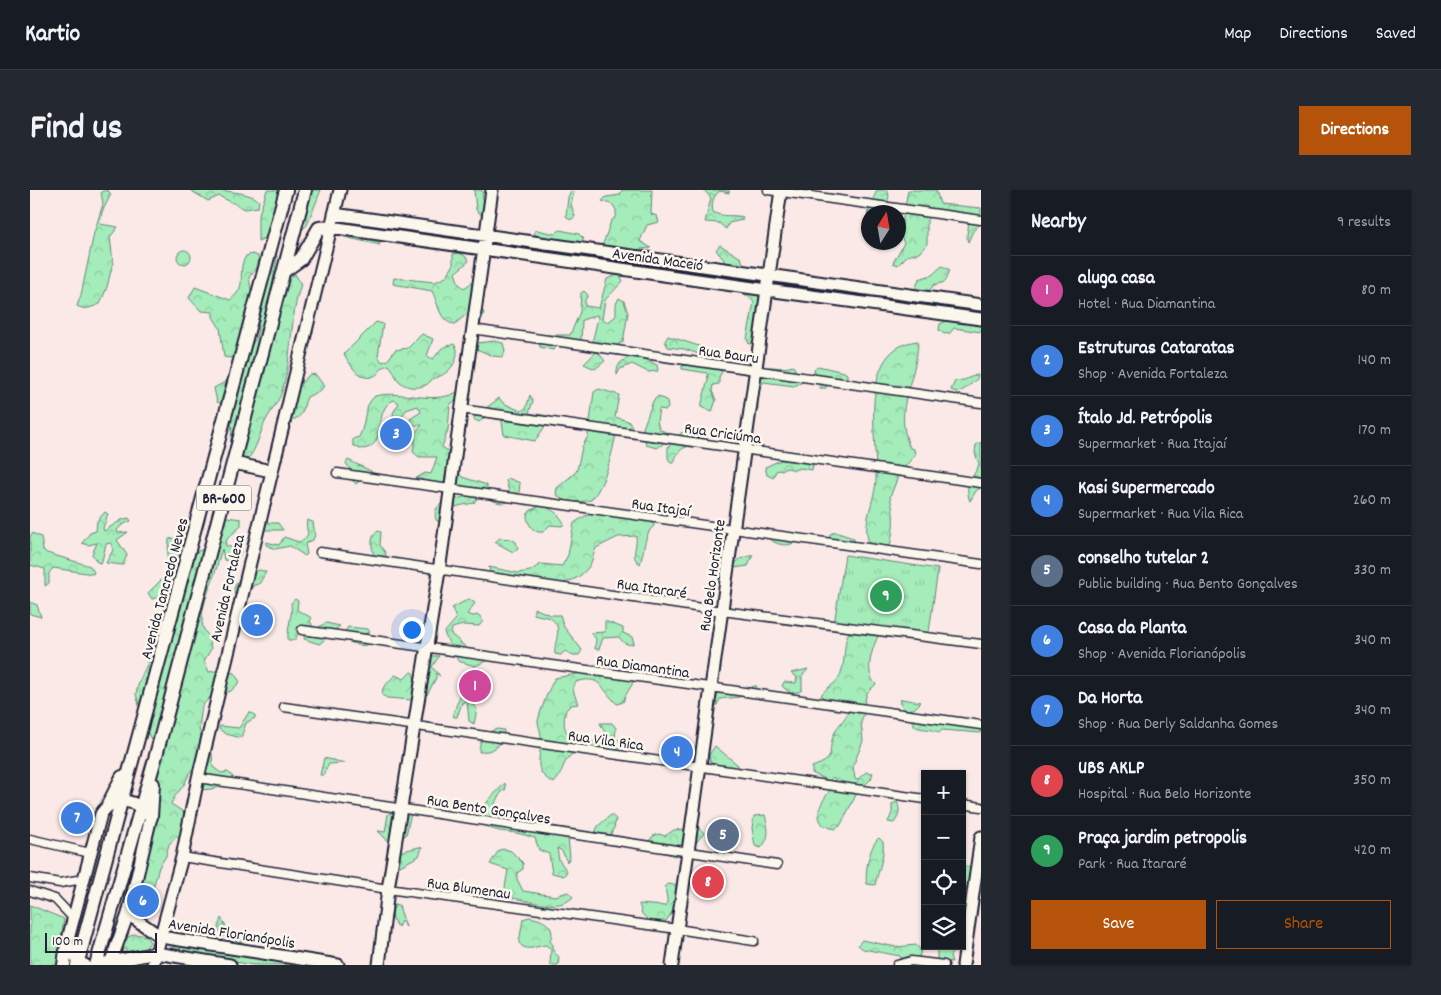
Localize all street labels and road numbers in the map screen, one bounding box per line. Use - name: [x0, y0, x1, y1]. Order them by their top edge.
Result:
- street label: Avenida Maceió: [611, 243, 705, 278]
- street label: Rua Bauru: [697, 340, 760, 371]
- street label: Rua Criciúma: [683, 418, 763, 451]
- road number: BR-600: [196, 486, 252, 510]
- street label: Rua Itajaí: [630, 493, 692, 524]
- street label: Avenida Tancredo Neves: [135, 515, 195, 662]
- street label: Rua Belo Horizonte: [694, 518, 733, 633]
- street label: Avenida Fortaleza: [205, 532, 252, 644]
- street label: Rua Itararé: [615, 573, 688, 606]
- street label: Rua Diamantina: [594, 650, 691, 685]
- street label: Rua Vila Rica: [566, 725, 645, 758]
- street label: Rua Bento Gonçalves: [425, 789, 553, 832]
- street label: Rua Blumenau: [425, 872, 512, 907]
- street label: Avenida Florianópolis: [166, 913, 297, 956]

